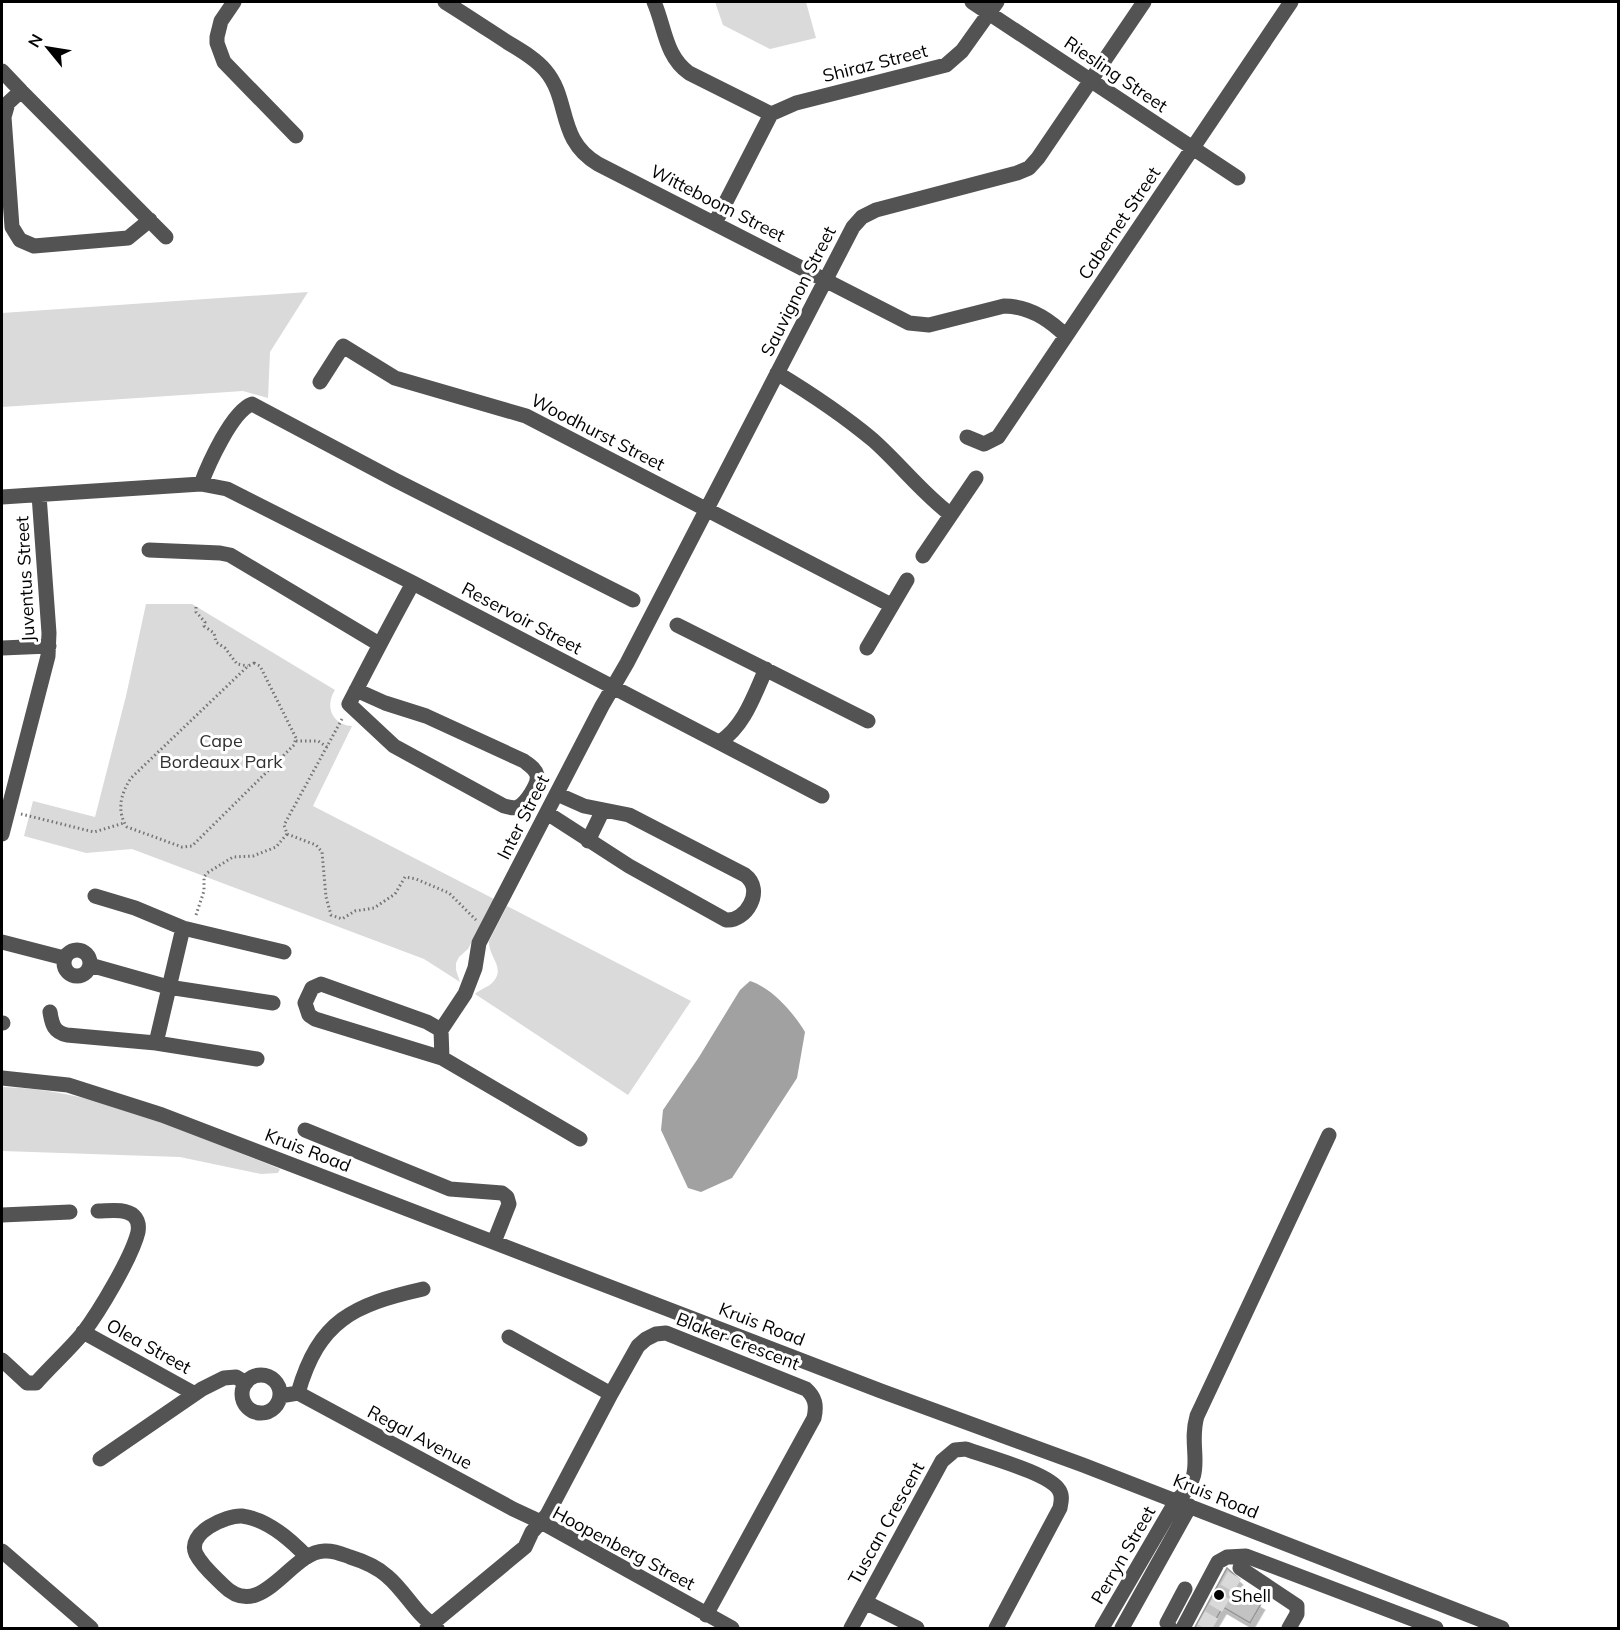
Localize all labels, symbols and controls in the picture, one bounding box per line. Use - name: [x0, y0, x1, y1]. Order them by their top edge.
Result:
- north arrow: [18, 18, 78, 78]
- text: N: [23, 30, 47, 51]
- street label: Riesling Street: [1060, 31, 1172, 117]
- street label: Shiraz Street: [820, 39, 930, 87]
- street label: Witteboom Street: [647, 159, 789, 247]
- street label: Cabernet Street: [1073, 162, 1165, 284]
- street label: Sauvignon Street: [755, 222, 841, 360]
- street label: Woodhurst Street: [527, 388, 669, 476]
- street label: Juventus Street: [10, 515, 40, 643]
- street label: Reservoir Street: [458, 577, 586, 659]
- park label: Cape Bordeaux Park: [160, 729, 283, 773]
- street label: Inter Street: [492, 771, 554, 863]
- street label: Kruis Road: [262, 1123, 354, 1177]
- street label: Kruis Road: [716, 1297, 808, 1351]
- street label: Blaker Crescent: [673, 1307, 803, 1375]
- street label: Olea Street: [103, 1313, 195, 1379]
- street label: Regal Avenue: [364, 1400, 476, 1474]
- street label: Tuscan Crescent: [843, 1458, 929, 1588]
- street label: Kruis Road: [1170, 1468, 1262, 1524]
- street label: Hoopenberg Street: [549, 1501, 699, 1595]
- street label: Perryn Street: [1086, 1502, 1160, 1608]
- place label: Shell: [1231, 1584, 1271, 1607]
- marker: Shell: [1212, 1588, 1226, 1602]

